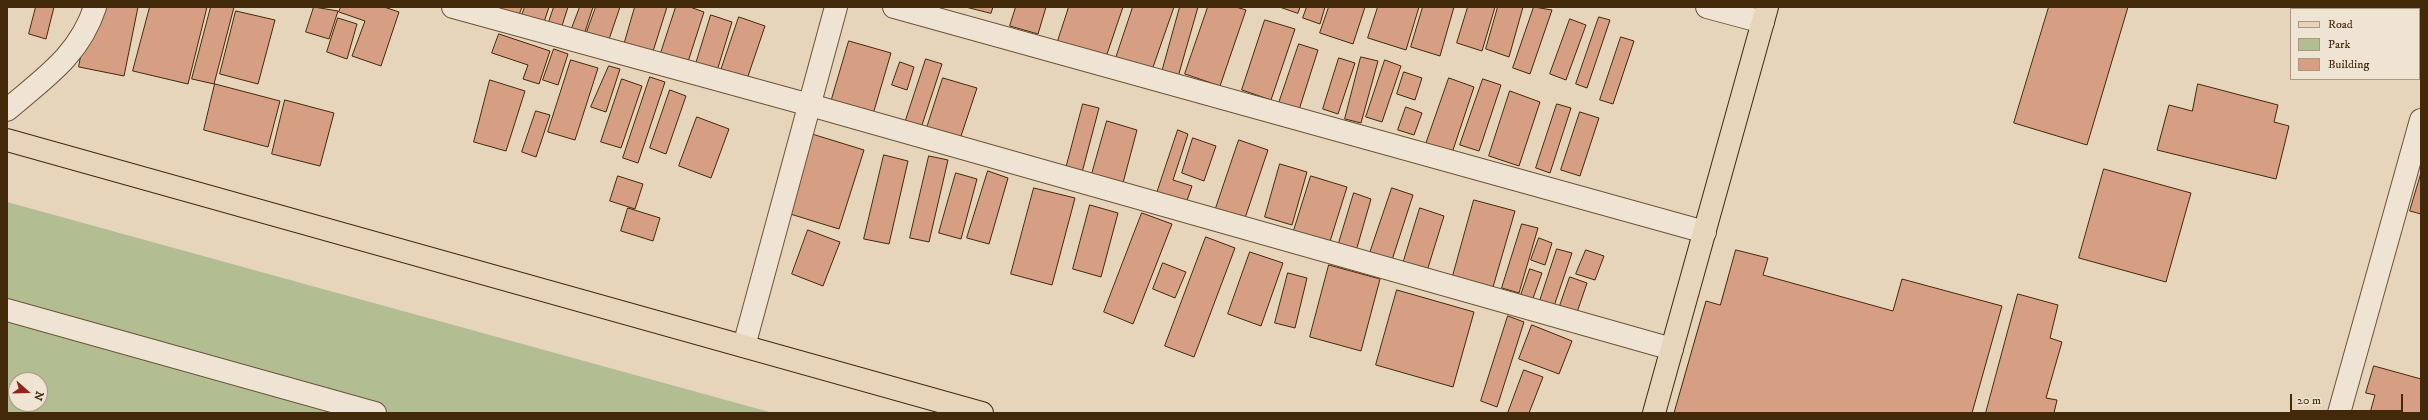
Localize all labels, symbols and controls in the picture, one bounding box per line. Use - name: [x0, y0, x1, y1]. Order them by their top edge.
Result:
- legend: [2290, 8, 2420, 80]
- text: Road: [2328, 17, 2353, 32]
- text: Park: [2328, 37, 2350, 52]
- text: Building: [2328, 57, 2369, 72]
- north arrow: [8, 372, 48, 412]
- scale bar: [2292, 386, 2405, 412]
- text: N: [30, 389, 46, 402]
- text: 20 m: [2297, 393, 2321, 408]

